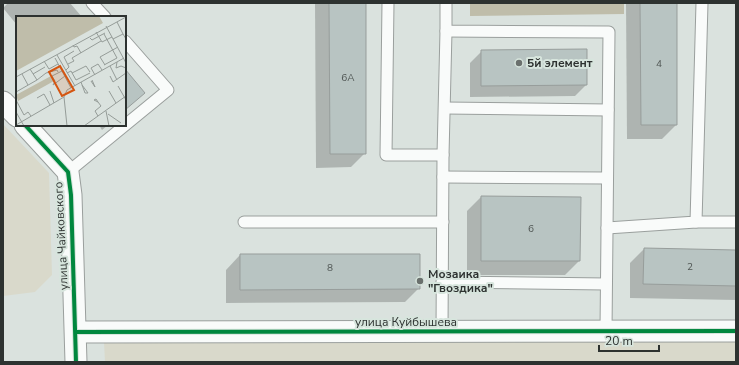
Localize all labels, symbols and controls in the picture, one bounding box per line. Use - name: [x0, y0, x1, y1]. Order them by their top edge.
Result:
- inset map: [16, 16, 126, 126]
- place label: 5й элемент: [527, 55, 593, 71]
- house number: 4: [656, 57, 662, 71]
- marker: 5й элемент: [514, 58, 524, 68]
- house number: 6А: [341, 71, 355, 85]
- street label: улица Чайковского: [50, 181, 72, 291]
- house number: 6: [528, 222, 534, 236]
- house number: 2: [687, 260, 693, 274]
- house number: 8: [327, 261, 333, 275]
- place label: Мозаика "Гвоздика": [428, 266, 493, 296]
- marker: Мозаика "Гвоздика": [415, 276, 425, 286]
- street label: улица Куйбышева: [355, 314, 457, 330]
- scale bar: [599, 327, 659, 353]
- text: 20 m: [605, 333, 633, 349]

